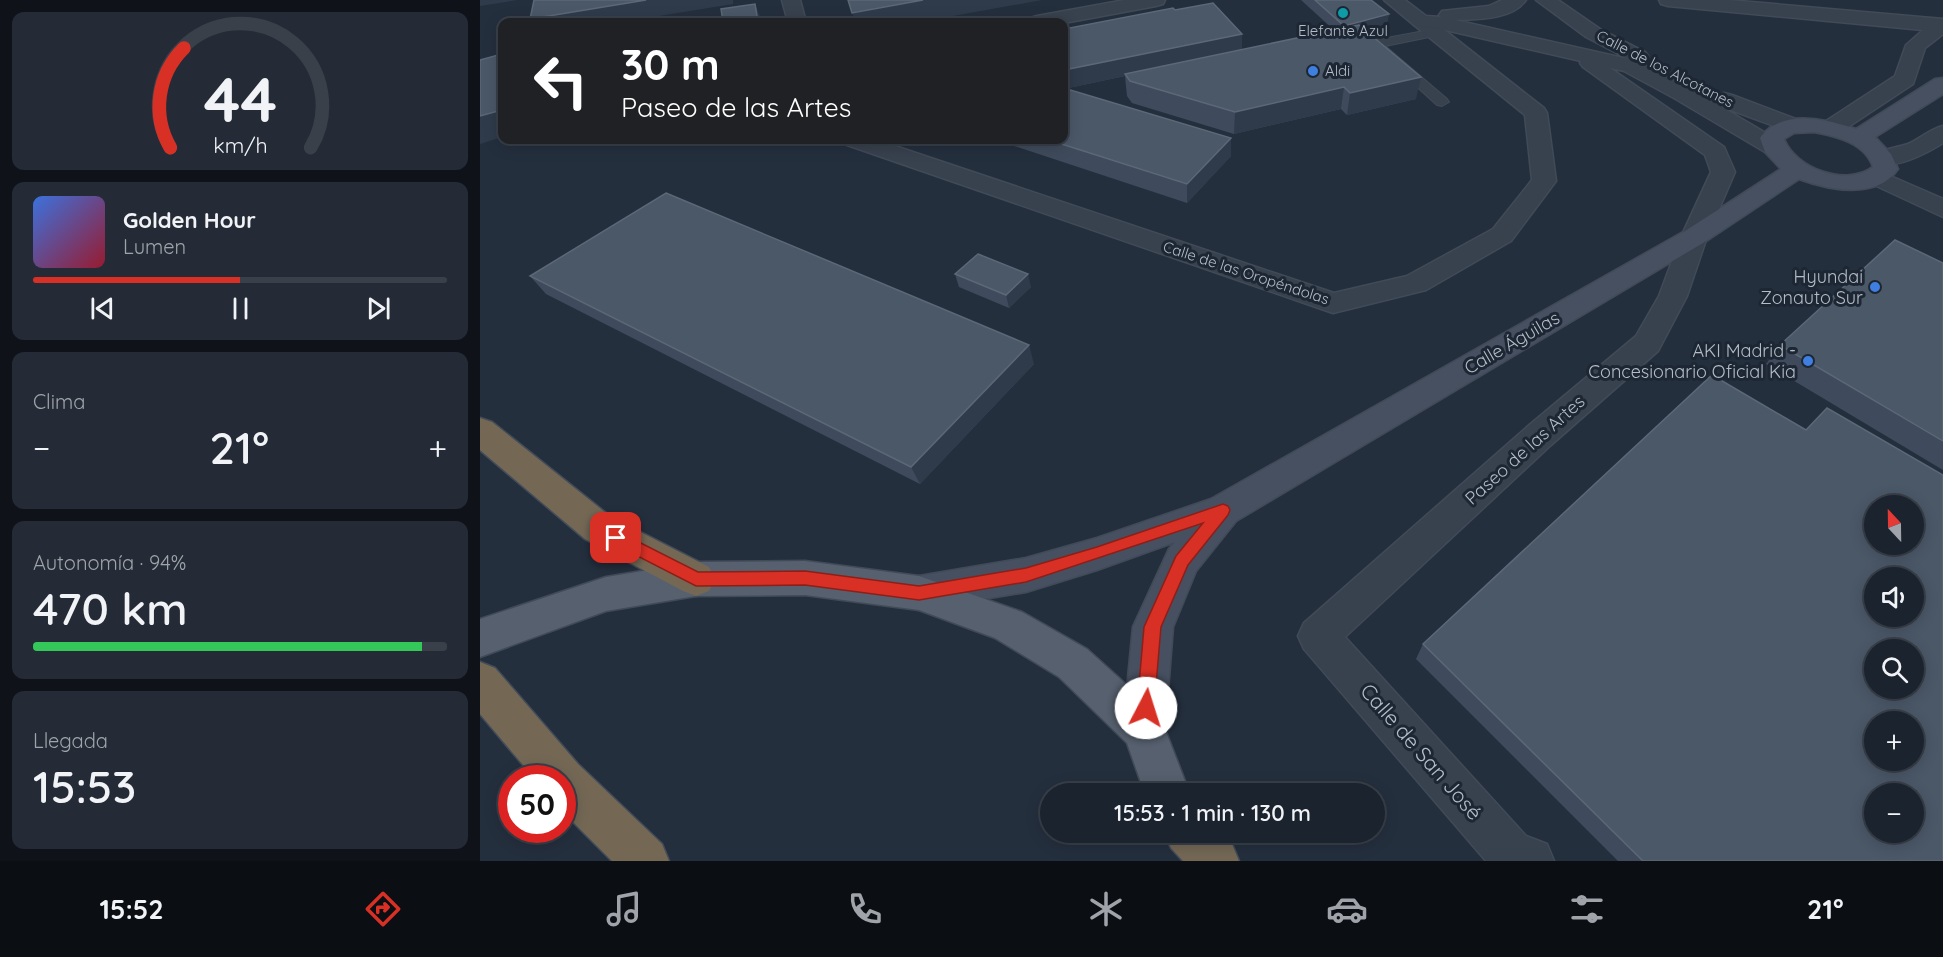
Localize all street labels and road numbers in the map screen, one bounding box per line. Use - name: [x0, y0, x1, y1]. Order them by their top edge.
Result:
- street label: Calle de los Alcotanes: [1593, 26, 1737, 111]
- street label: Calle de las Oropéndolas: [1161, 237, 1332, 308]
- street label: Calle Águilas: [1460, 306, 1563, 379]
- street label: Paseo de las Artes: [1460, 390, 1589, 510]
- street label: Calle de San José: [1355, 678, 1488, 825]

